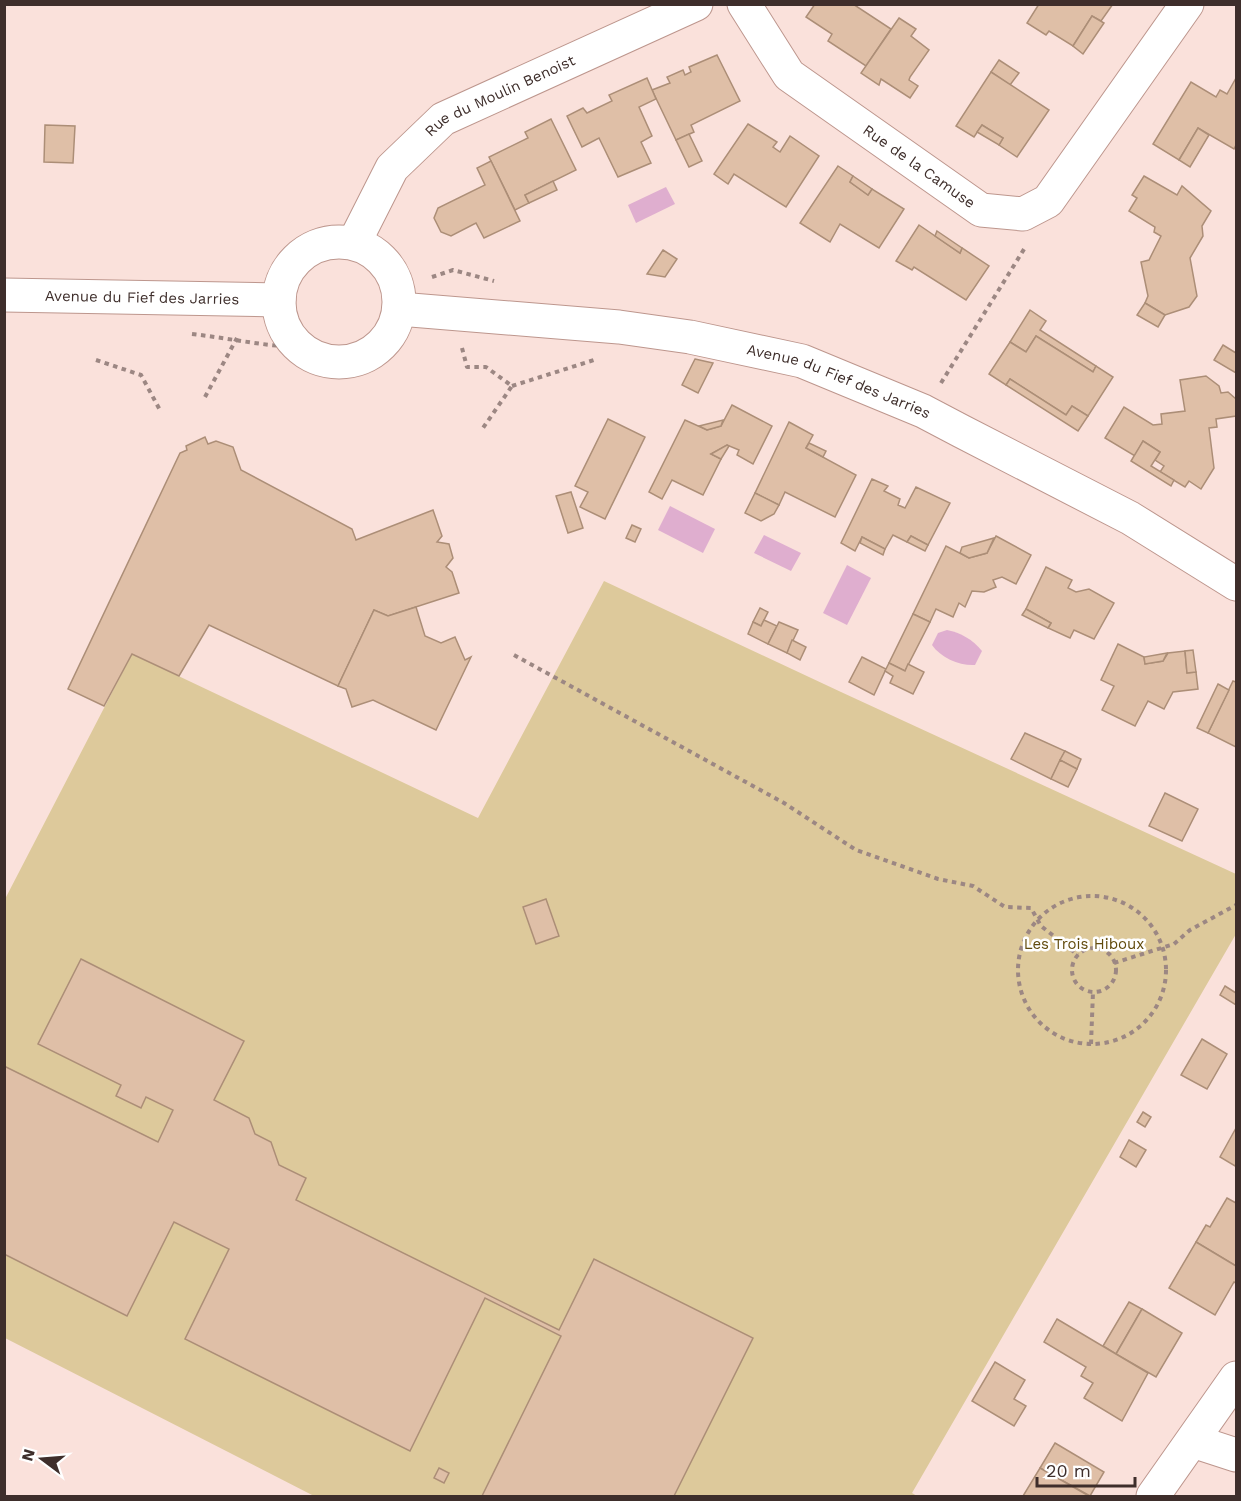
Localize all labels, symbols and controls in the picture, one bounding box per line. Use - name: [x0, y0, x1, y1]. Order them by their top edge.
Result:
- street label: Rue du Moulin Benoist: [421, 51, 578, 140]
- street label: Rue de la Camuse: [860, 121, 979, 212]
- street label: Avenue du Fief des Jarries: [45, 287, 239, 308]
- street label: Avenue du Fief des Jarries: [745, 340, 934, 422]
- park label: Les Trois Hiboux: [1024, 935, 1144, 953]
- north arrow: [12, 1429, 72, 1489]
- text: N: [17, 1447, 39, 1463]
- scale bar: [1037, 1450, 1134, 1488]
- text: 20 m: [1046, 1460, 1091, 1481]

